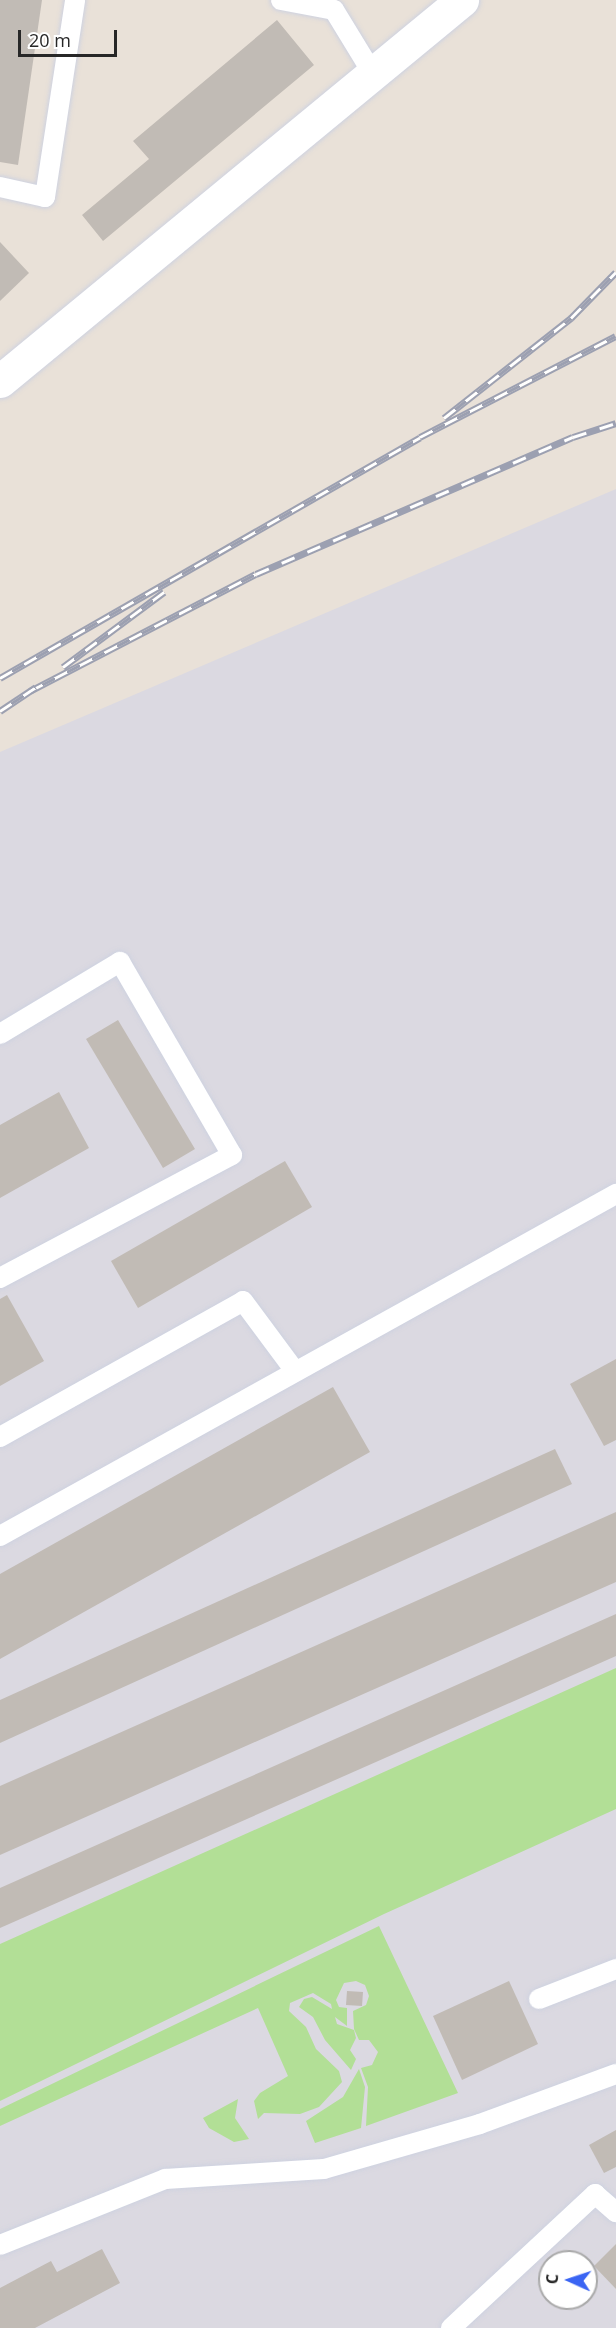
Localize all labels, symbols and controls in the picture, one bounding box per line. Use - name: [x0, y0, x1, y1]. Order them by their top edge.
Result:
- scale bar: [21, 18, 120, 56]
- text: 20 m: [29, 28, 71, 52]
- north arrow: [538, 2250, 598, 2310]
- text: С: [541, 2274, 563, 2285]

